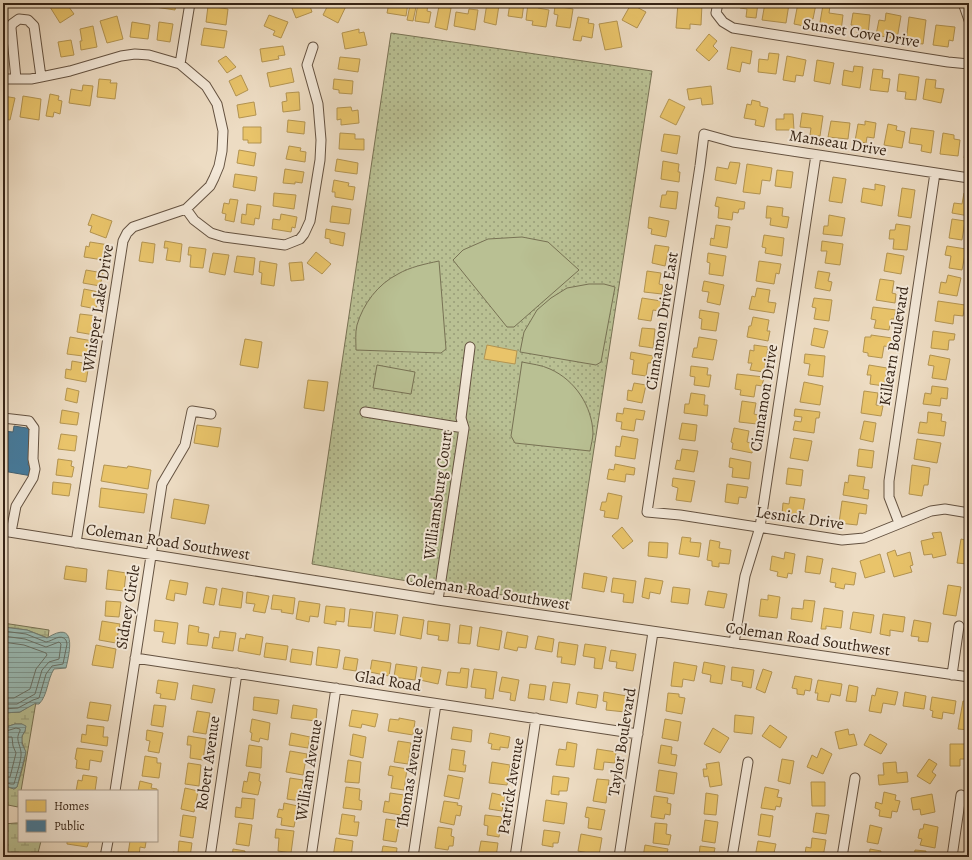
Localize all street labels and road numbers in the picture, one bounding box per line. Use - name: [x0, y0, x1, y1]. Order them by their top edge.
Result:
- street label: Sunset Cove Drive: [801, 13, 921, 53]
- street label: Manseau Drive: [788, 124, 888, 162]
- street label: Whisper Lake Drive: [77, 243, 119, 374]
- street label: Cinnamon Drive East: [640, 250, 684, 392]
- street label: Killearn Boulevard: [874, 284, 914, 407]
- street label: Cinnamon Drive: [745, 343, 783, 453]
- street label: Williamsburg Court: [418, 429, 458, 562]
- street label: Lesnick Drive: [754, 501, 846, 535]
- street label: Coleman Road Southwest: [84, 518, 252, 566]
- street label: Sidney Circle: [110, 563, 146, 651]
- street label: Coleman Road Southwest: [404, 568, 572, 616]
- street label: Coleman Road Southwest: [724, 617, 892, 661]
- street label: Glad Road: [353, 665, 423, 697]
- street label: Taylor Boulevard: [603, 686, 641, 798]
- street label: Robert Avenue: [191, 715, 225, 811]
- street label: William Avenue: [290, 718, 328, 823]
- street label: Thomas Avenue: [391, 726, 429, 830]
- street label: Patrick Avenue: [493, 736, 529, 836]

